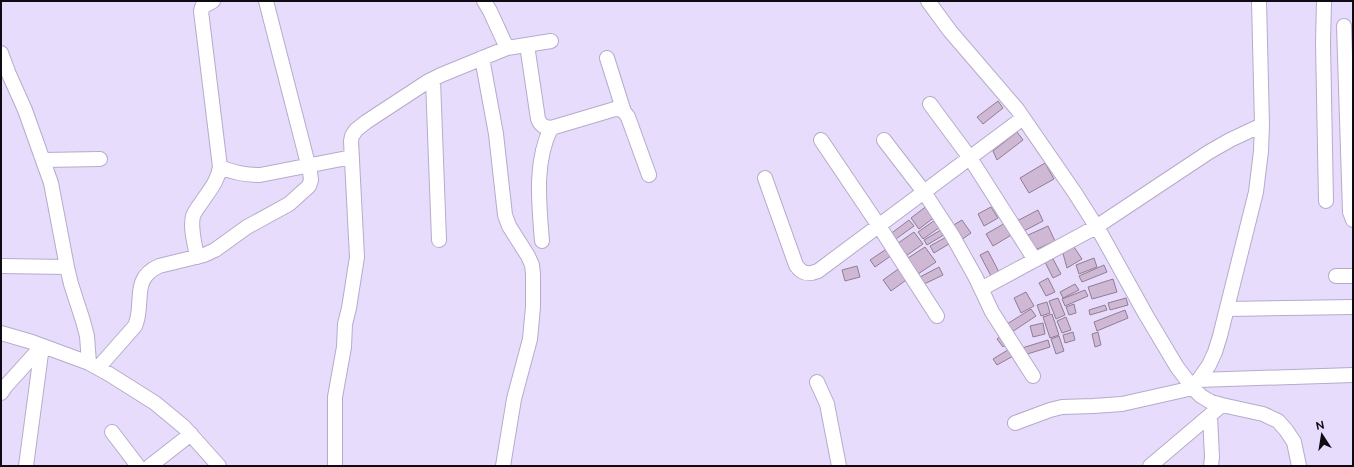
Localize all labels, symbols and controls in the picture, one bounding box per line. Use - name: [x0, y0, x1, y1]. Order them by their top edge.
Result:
- north arrow: [1302, 415, 1342, 455]
- text: N: [1315, 418, 1325, 433]

